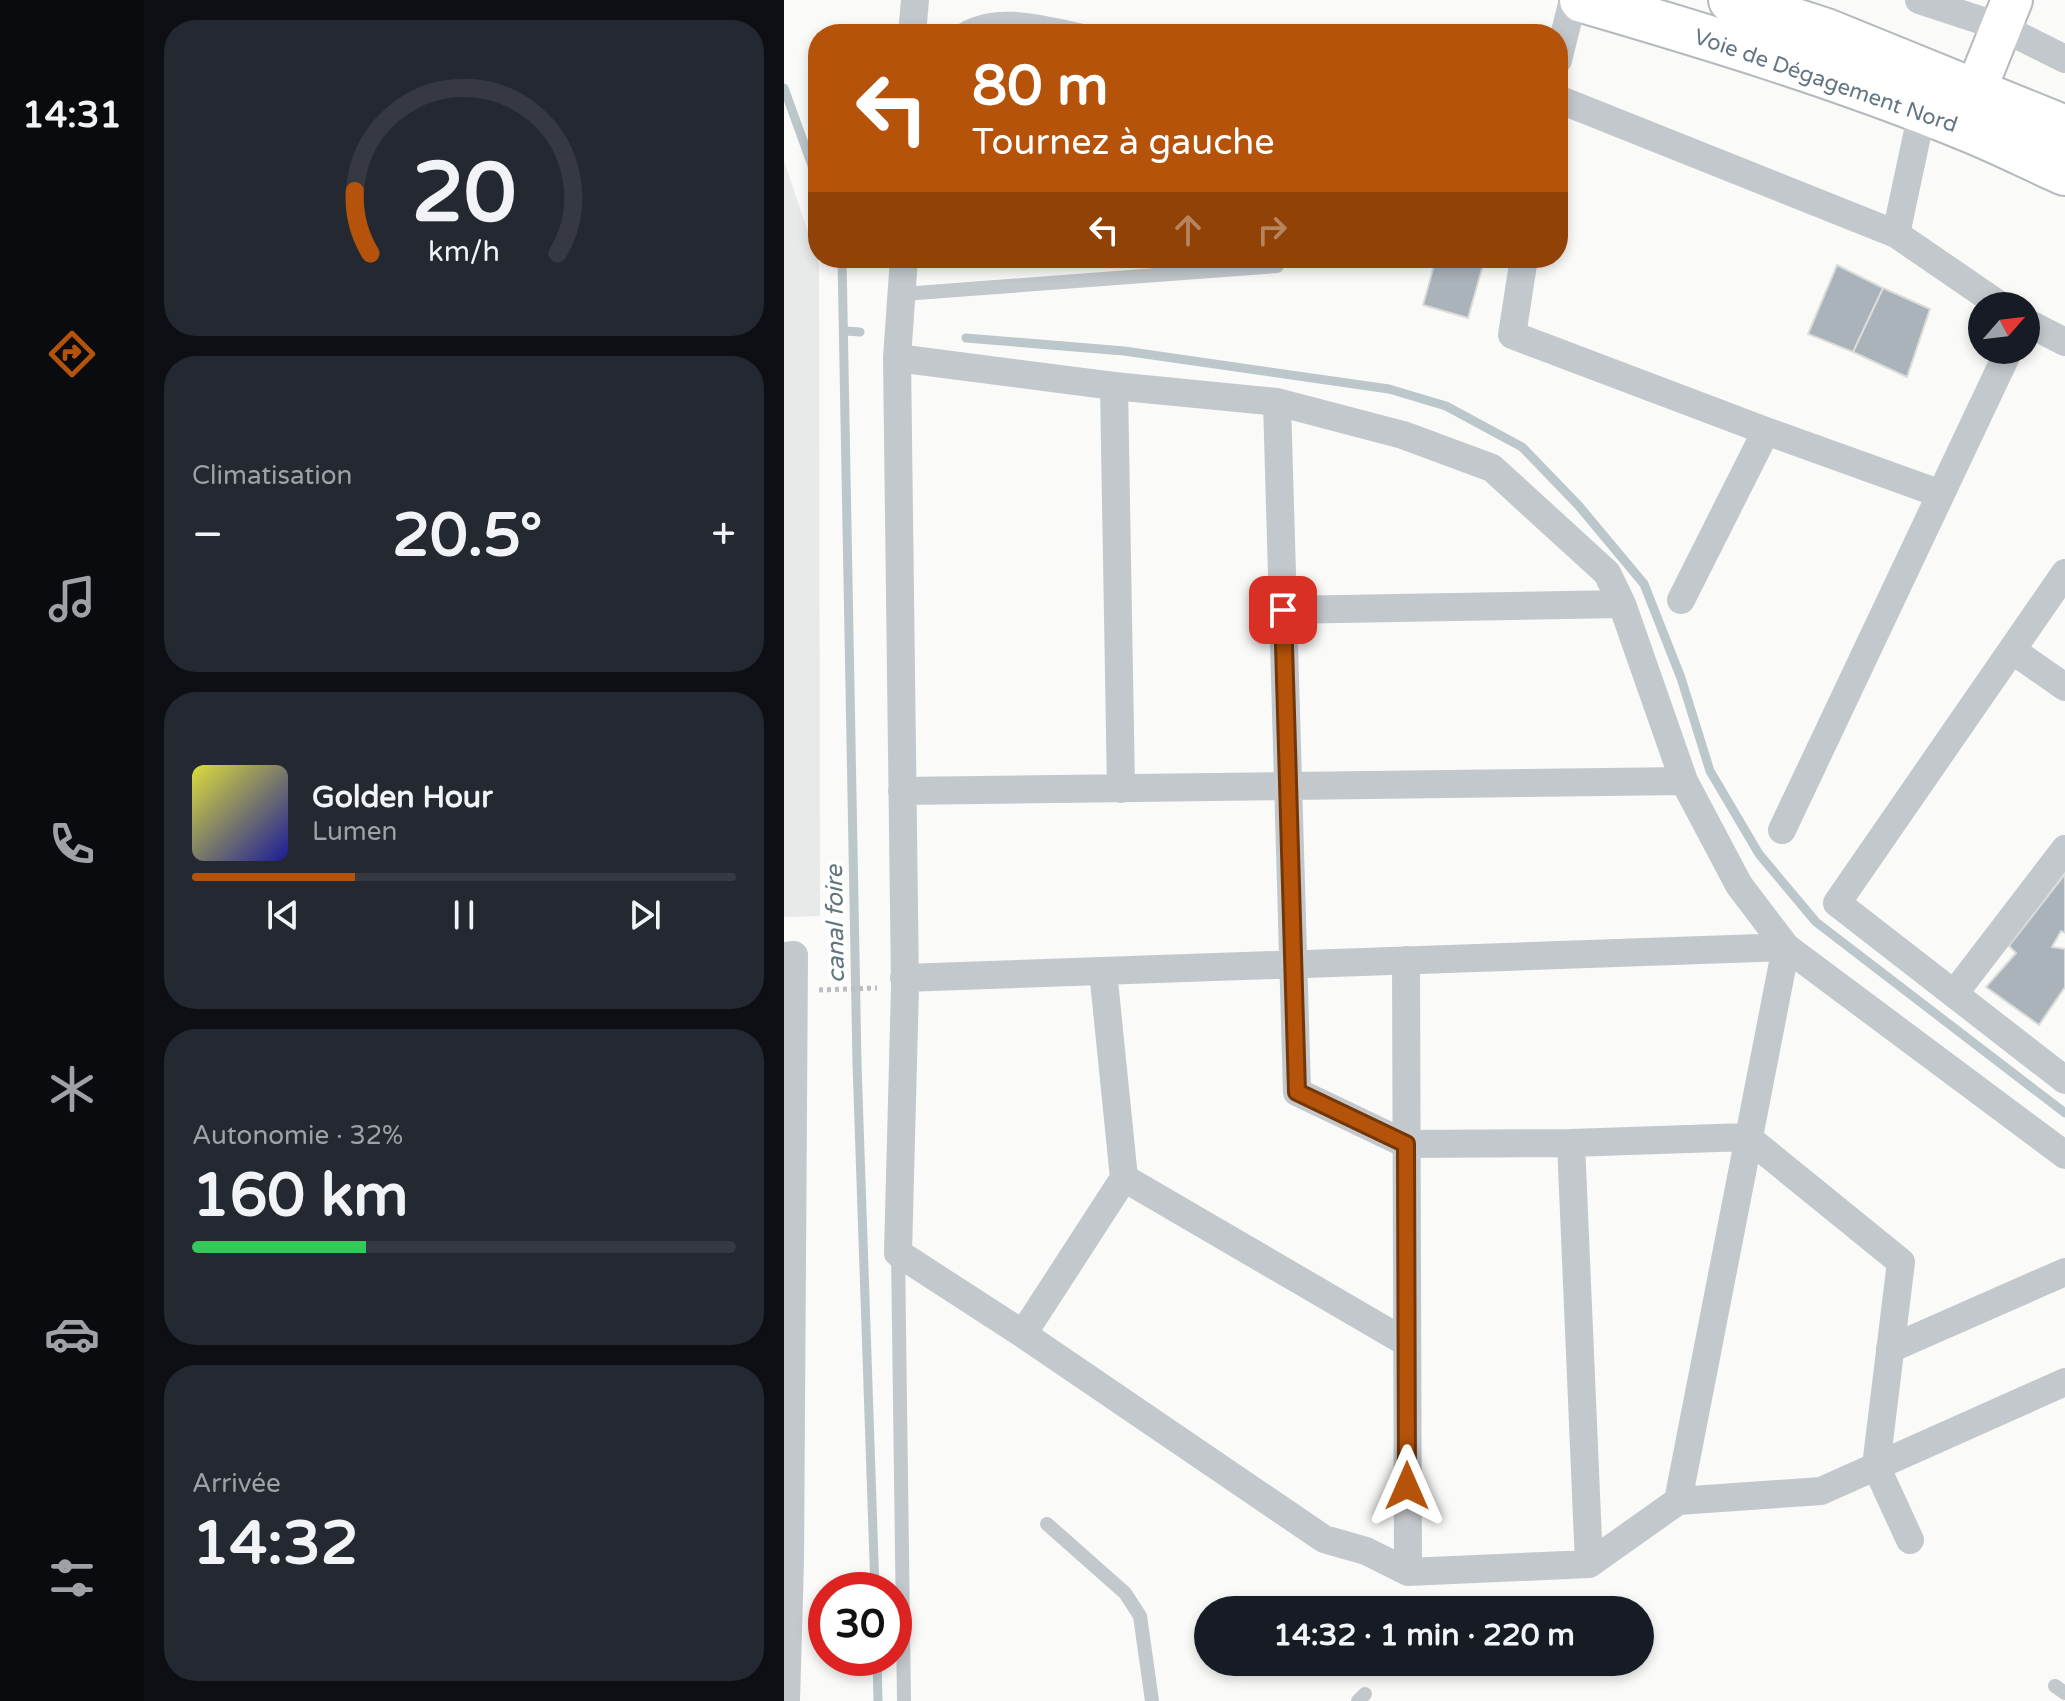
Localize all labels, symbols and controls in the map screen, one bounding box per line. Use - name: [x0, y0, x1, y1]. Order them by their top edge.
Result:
- street label: Voie de Dégagement Nord: [1691, 24, 1961, 138]
- text: 80 m: [972, 53, 1108, 120]
- icon: left: [840, 56, 944, 160]
- text: 14:31: [22, 94, 122, 137]
- text: Tournez à gauche: [972, 121, 1275, 164]
- text: 20: [412, 144, 516, 244]
- icon: left: [1082, 208, 1126, 252]
- icon: ahead: [1166, 208, 1210, 252]
- icon: right: [1250, 208, 1294, 252]
- text: km/h: [428, 235, 500, 269]
- north arrow: [1968, 292, 2040, 364]
- map controls: [1968, 292, 2040, 364]
- icon: directions: [44, 326, 100, 382]
- text: Climatisation: [192, 460, 352, 491]
- text: 20.5°: [392, 500, 542, 572]
- text: −: [192, 509, 223, 562]
- text: +: [711, 509, 736, 562]
- icon: music: [44, 571, 100, 627]
- pin: [1249, 576, 1317, 644]
- icon: arrive: [1261, 588, 1305, 632]
- text: Golden Hour: [312, 779, 493, 816]
- icon: phone: [44, 816, 100, 872]
- text: Lumen: [312, 816, 397, 847]
- water label: canal foire: [820, 863, 851, 983]
- icon: previous: [261, 893, 305, 937]
- icon: pause: [442, 893, 486, 937]
- icon: next: [623, 893, 667, 937]
- icon: climate: [44, 1061, 100, 1117]
- text: Autonomie · 32%: [192, 1120, 403, 1151]
- text: 160 km: [192, 1160, 408, 1232]
- icon: car: [44, 1306, 100, 1362]
- position arrow: [1365, 1444, 1449, 1528]
- text: Arrivée: [192, 1468, 281, 1499]
- text: 14:32: [192, 1508, 358, 1580]
- icon: filters: [44, 1550, 100, 1606]
- speed limit sign: 30: [808, 1572, 912, 1676]
- text: 14:32 · 1 min · 220 m: [1273, 1617, 1575, 1654]

